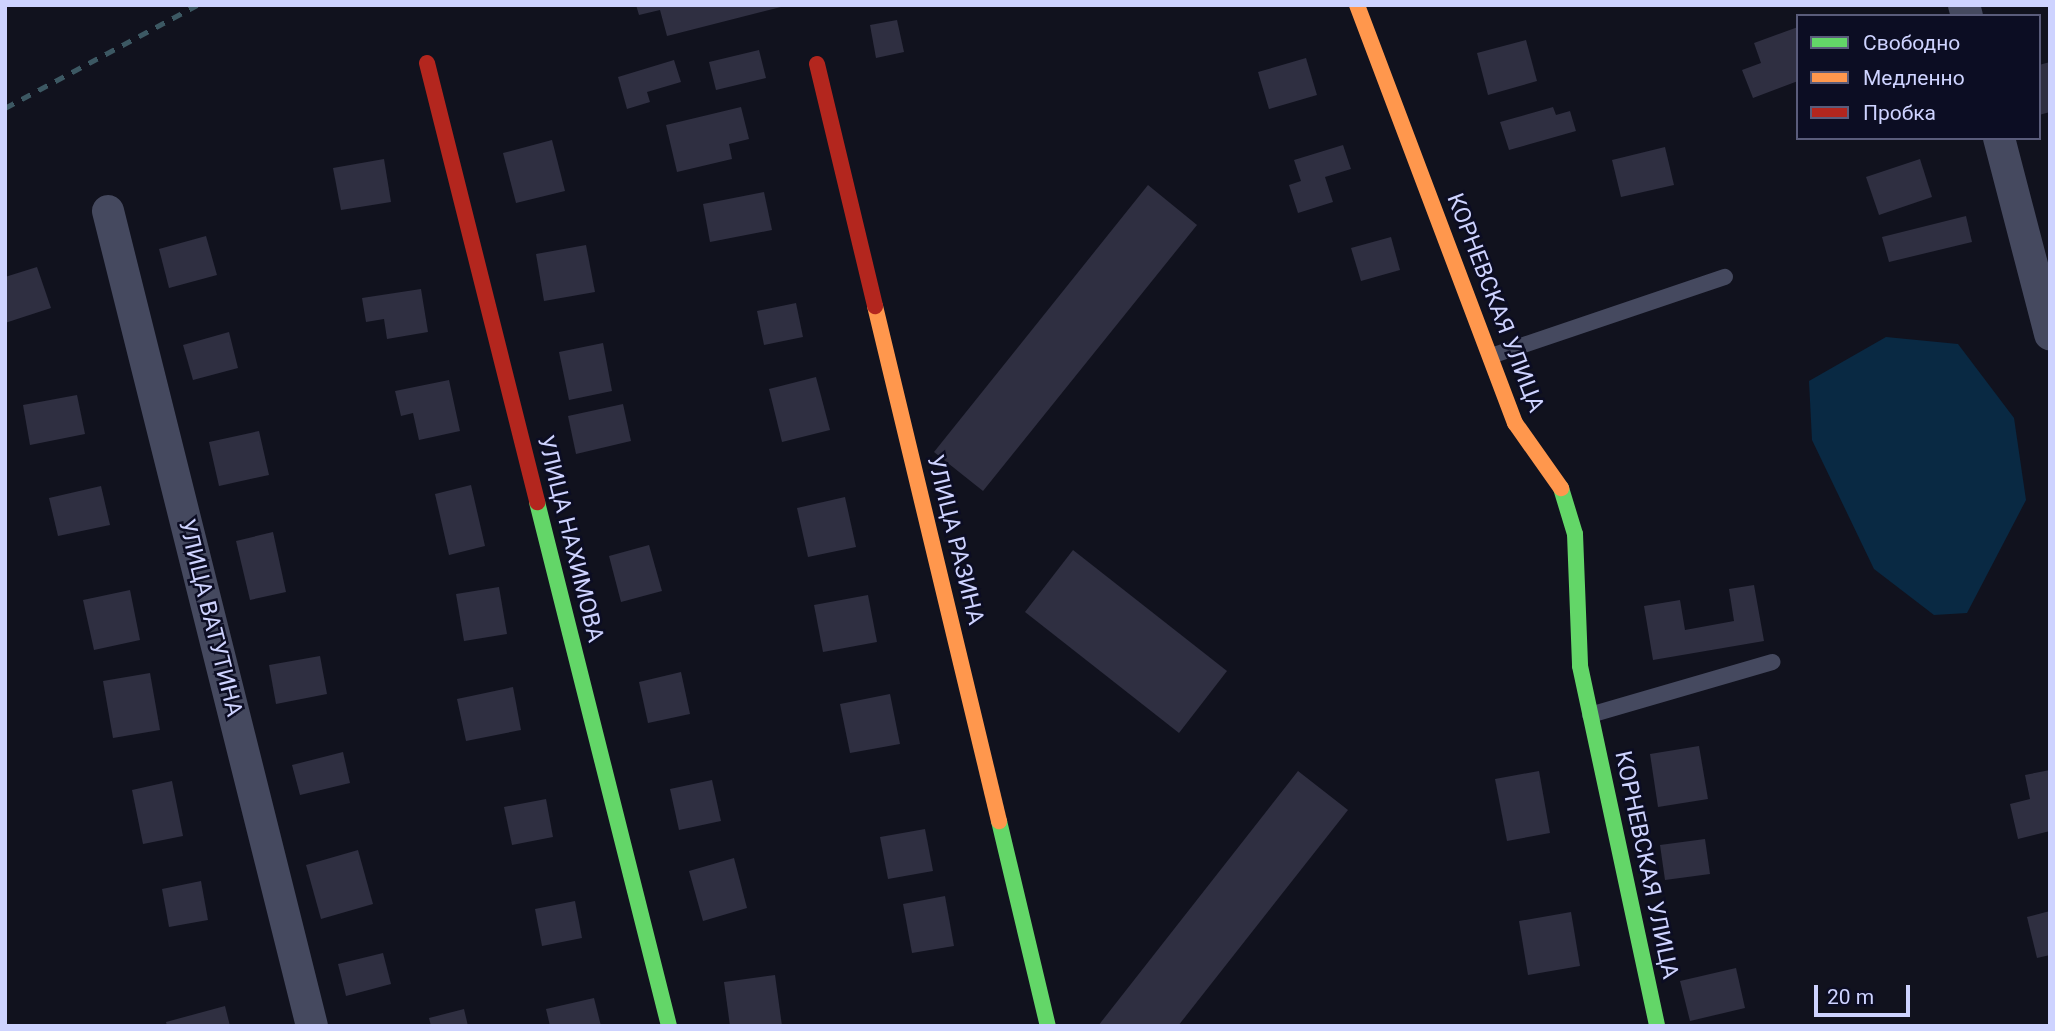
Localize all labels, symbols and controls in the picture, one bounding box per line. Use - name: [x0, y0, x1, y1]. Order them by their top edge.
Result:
- legend: [1796, 14, 2041, 140]
- text: Свободно: [1863, 31, 1960, 55]
- text: Медленно: [1863, 66, 1965, 90]
- text: Пробка: [1863, 101, 1936, 125]
- street label: КОРНЕВСКАЯ УЛИЦА: [1440, 190, 1550, 416]
- street label: УЛИЦА НАХИМОВА: [531, 433, 609, 645]
- street label: УЛИЦА РАЗИНА: [921, 452, 989, 628]
- street label: УЛИЦА ВАТУТИНА: [172, 517, 248, 719]
- street label: КОРНЕВСКАЯ УЛИЦА: [1608, 749, 1684, 981]
- scale bar: [1817, 972, 1913, 1016]
- text: 20 m: [1827, 985, 1874, 1009]

